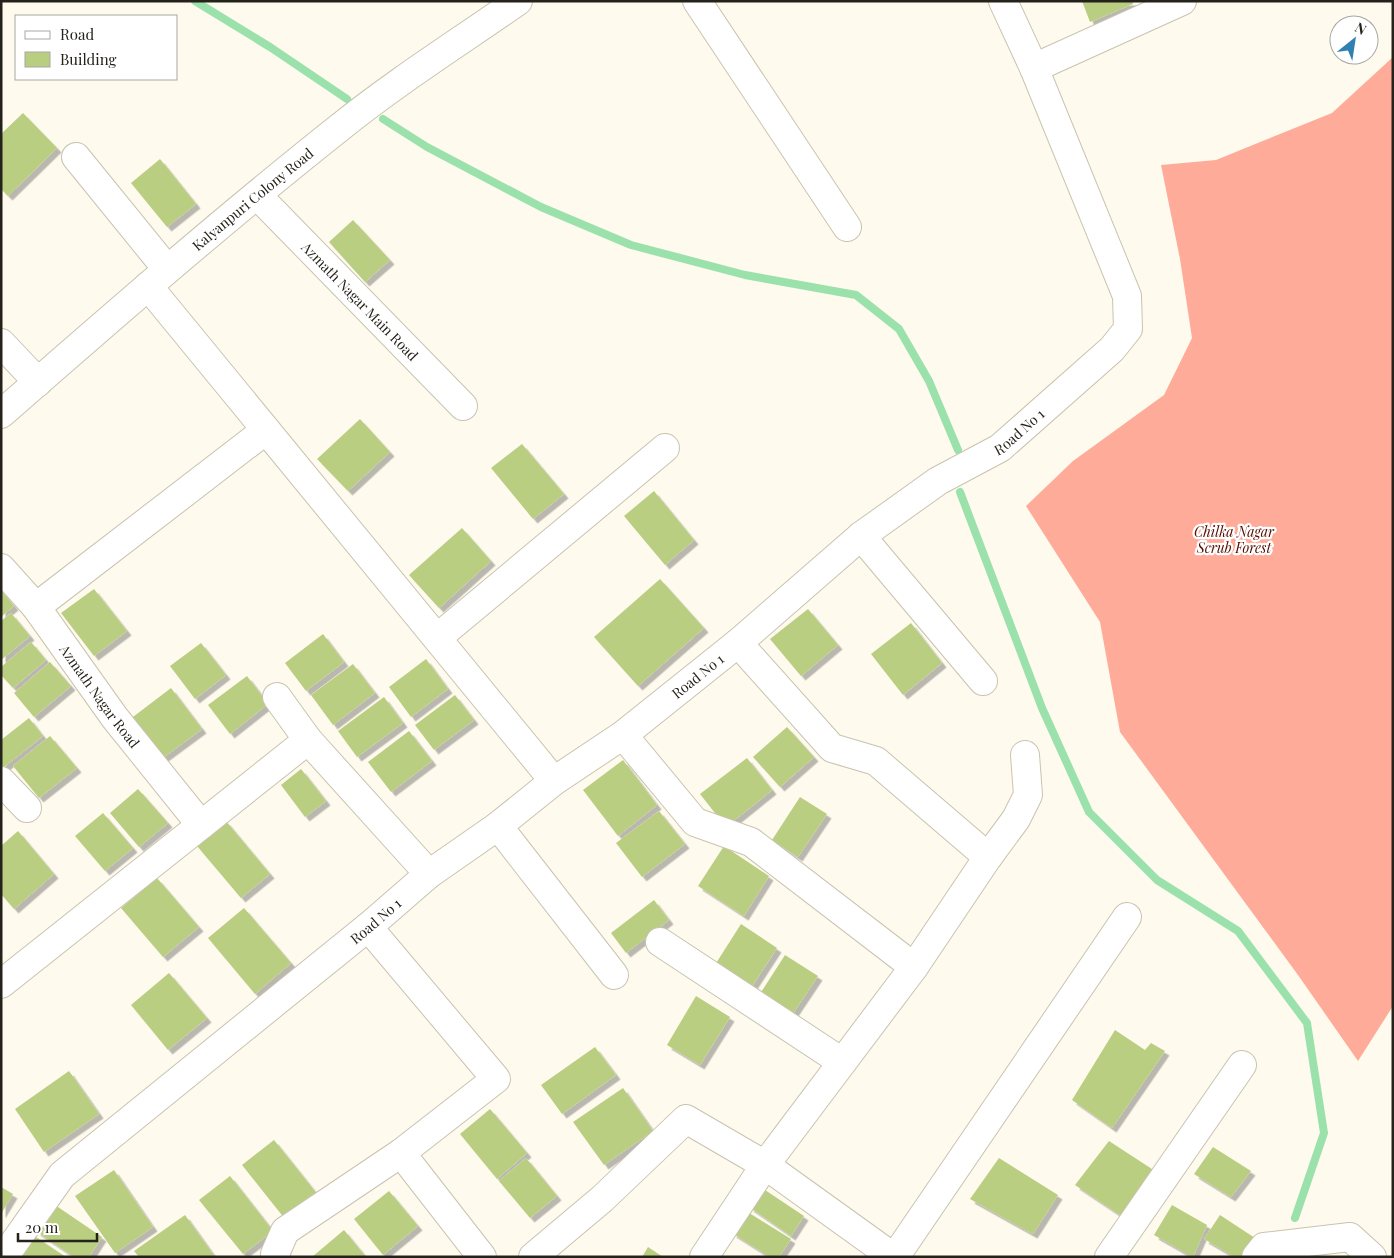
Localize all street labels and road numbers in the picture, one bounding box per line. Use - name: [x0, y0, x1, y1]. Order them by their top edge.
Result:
- street label: Kalyanpuri Colony Road: [188, 143, 317, 254]
- street label: Azmath Nagar Main Road: [297, 237, 423, 364]
- street label: Road No 1: [990, 404, 1048, 459]
- street label: Azmath Nagar Road: [55, 640, 144, 751]
- street label: Road No 1: [667, 649, 727, 702]
- street label: Road No 1: [346, 893, 405, 948]

